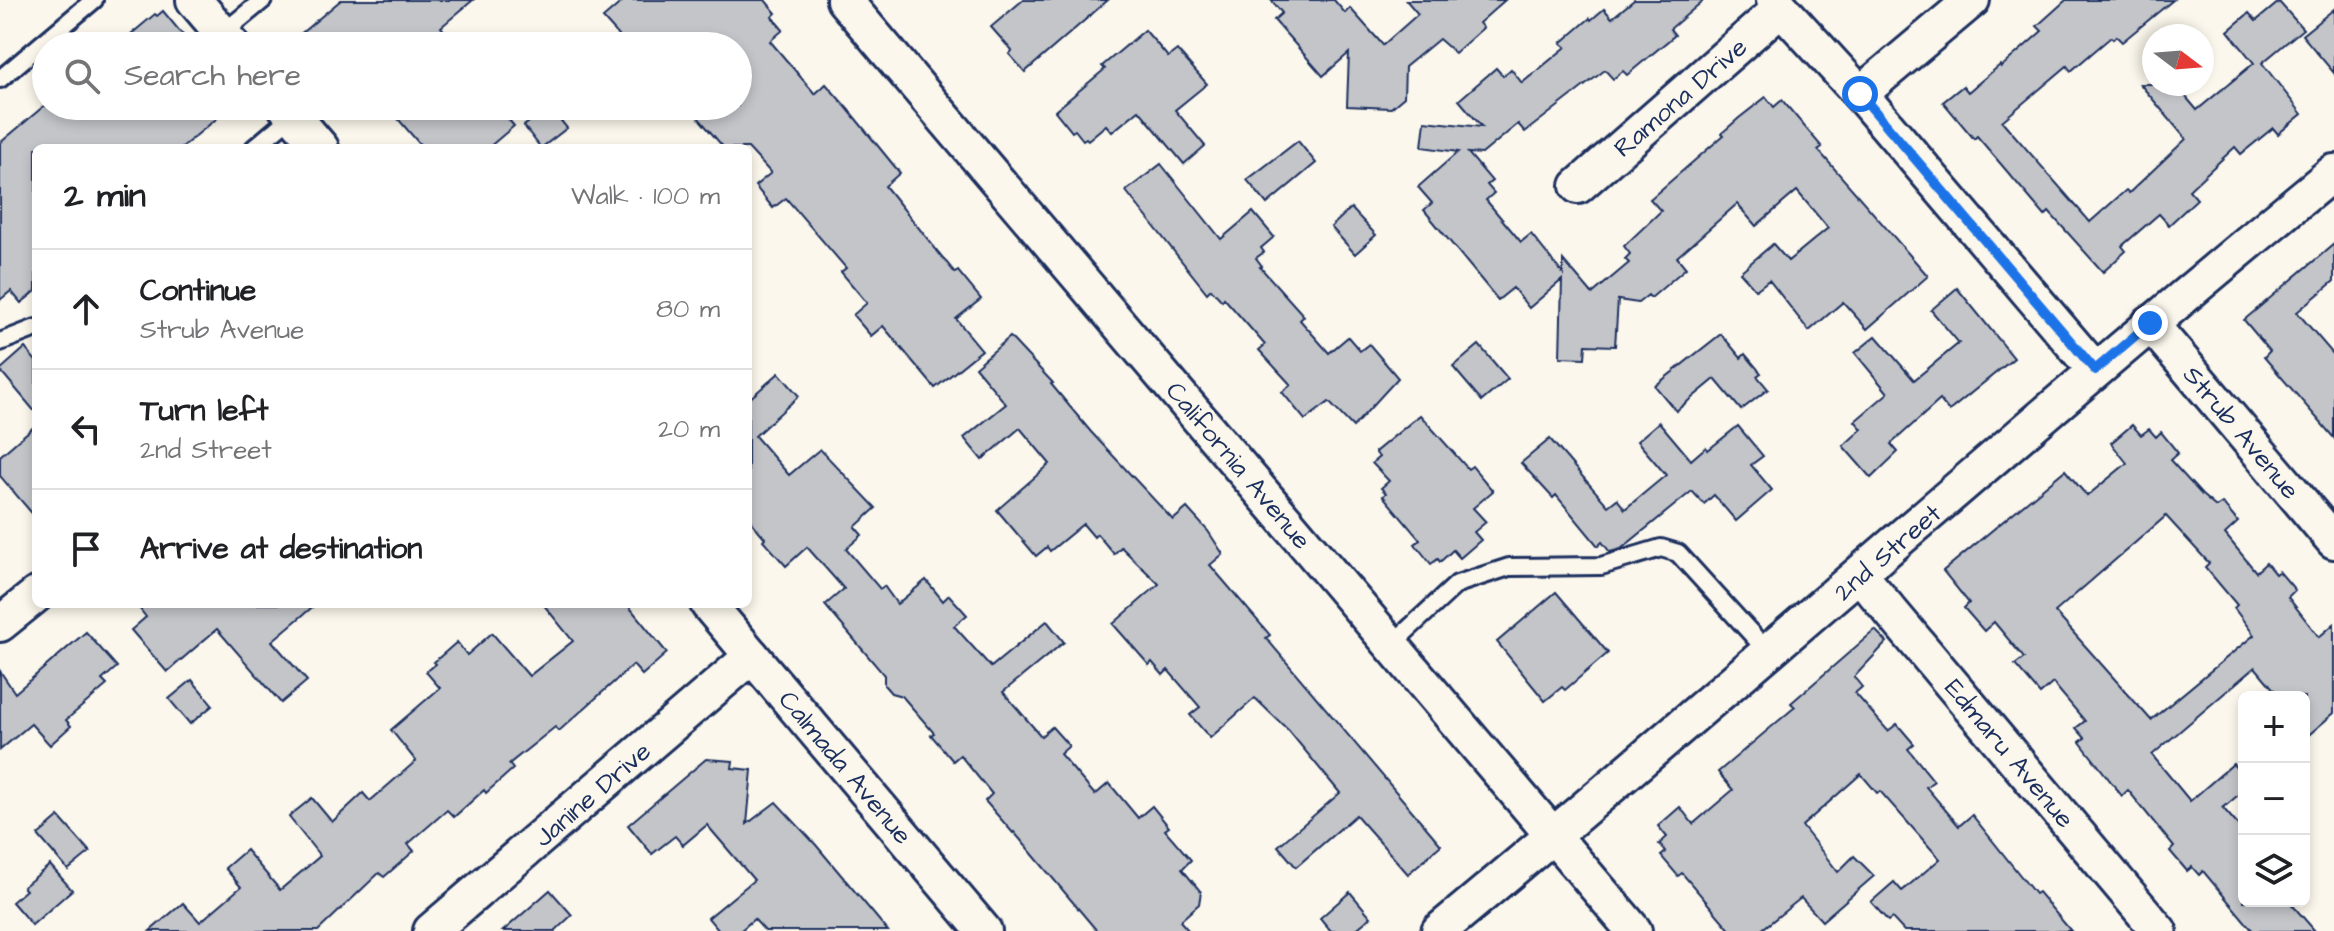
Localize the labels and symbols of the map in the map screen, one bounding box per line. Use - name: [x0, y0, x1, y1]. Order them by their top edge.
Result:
- north arrow: [2142, 24, 2214, 96]
- street label: Ramona Drive: [1606, 30, 1755, 166]
- route start: [1842, 76, 1878, 112]
- route end: [2132, 305, 2168, 341]
- street label: Strub Avenue: [2175, 358, 2308, 507]
- street label: California Avenue: [1157, 374, 1319, 557]
- street label: 2nd Street: [1826, 496, 1950, 610]
- street label: Edmaru Avenue: [1936, 671, 2082, 836]
- street label: Calmada Avenue: [770, 683, 920, 852]
- street label: Janine Drive: [526, 734, 659, 856]

